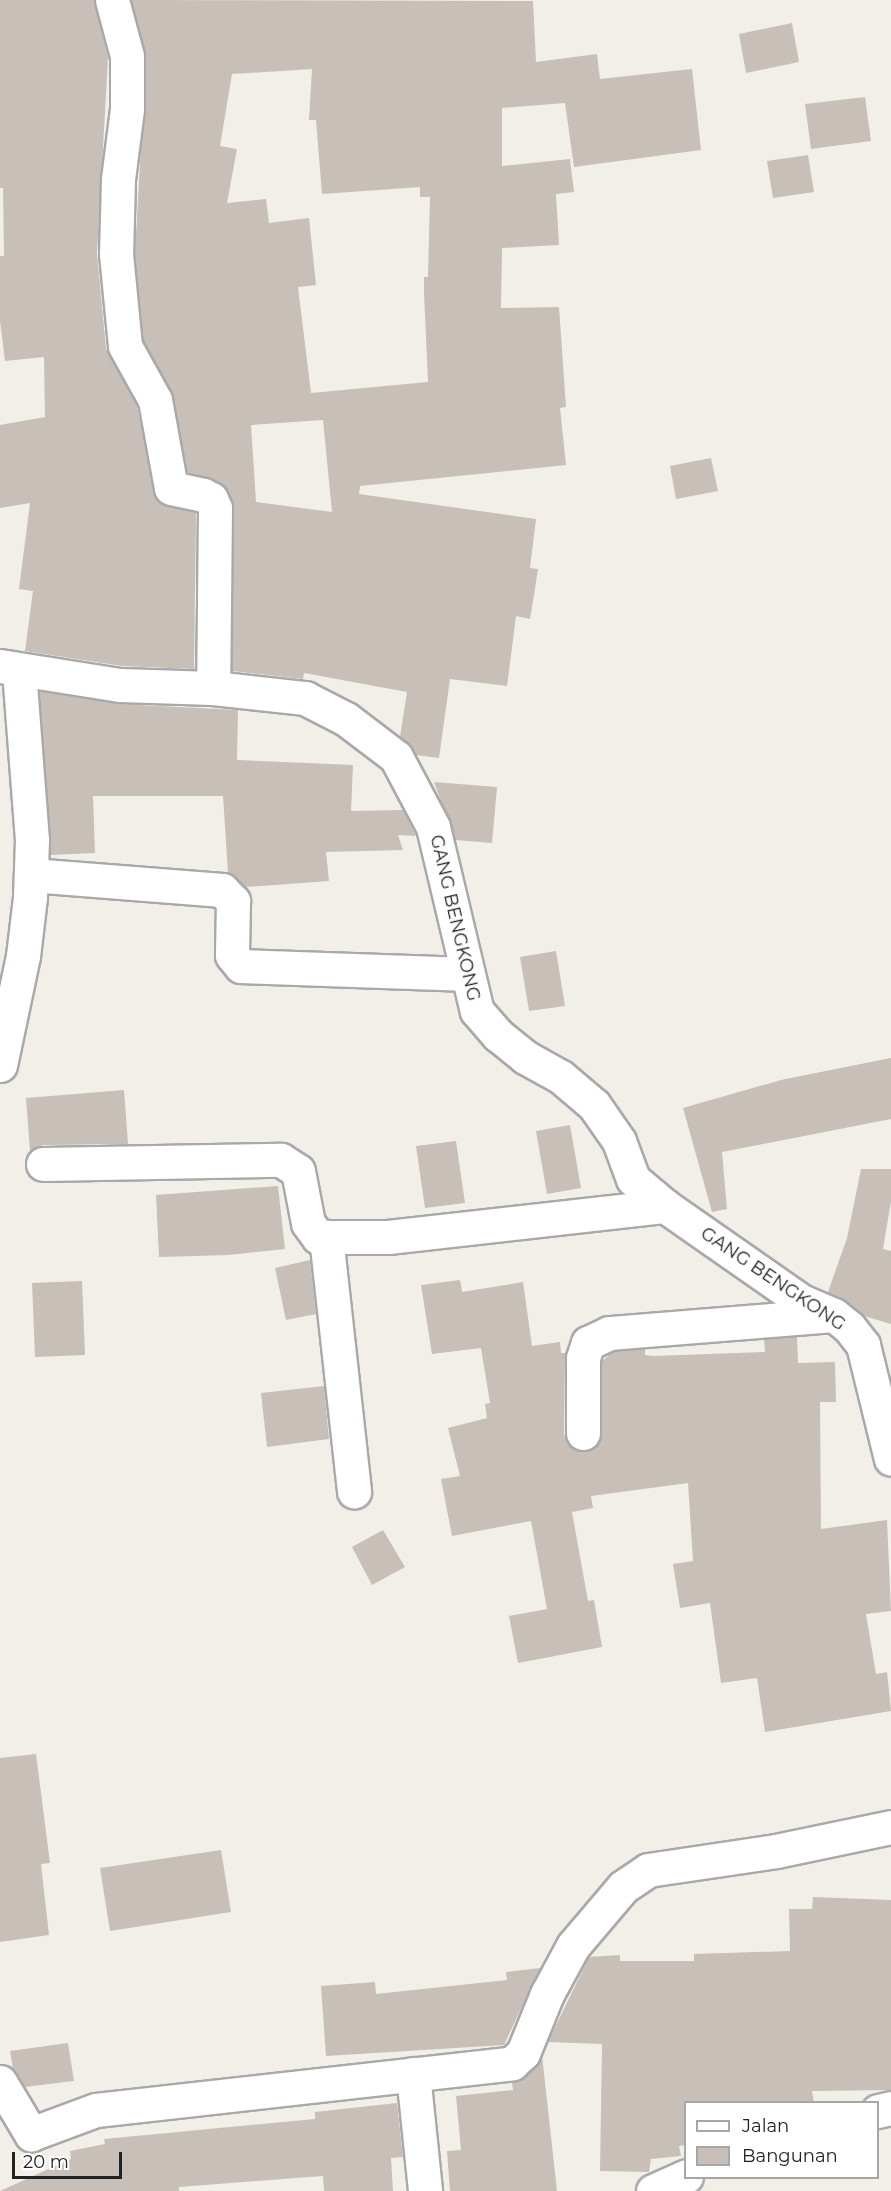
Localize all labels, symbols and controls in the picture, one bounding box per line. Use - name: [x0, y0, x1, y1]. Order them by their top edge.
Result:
- street label: GANG BENGKONG: [425, 833, 485, 1003]
- street label: GANG BENGKONG: [696, 1223, 850, 1335]
- legend: [684, 2101, 879, 2179]
- text: Jalan: [742, 2115, 789, 2137]
- scale bar: [15, 2140, 124, 2178]
- text: Bangunan: [742, 2145, 838, 2167]
- text: 20 m: [23, 2151, 69, 2173]

